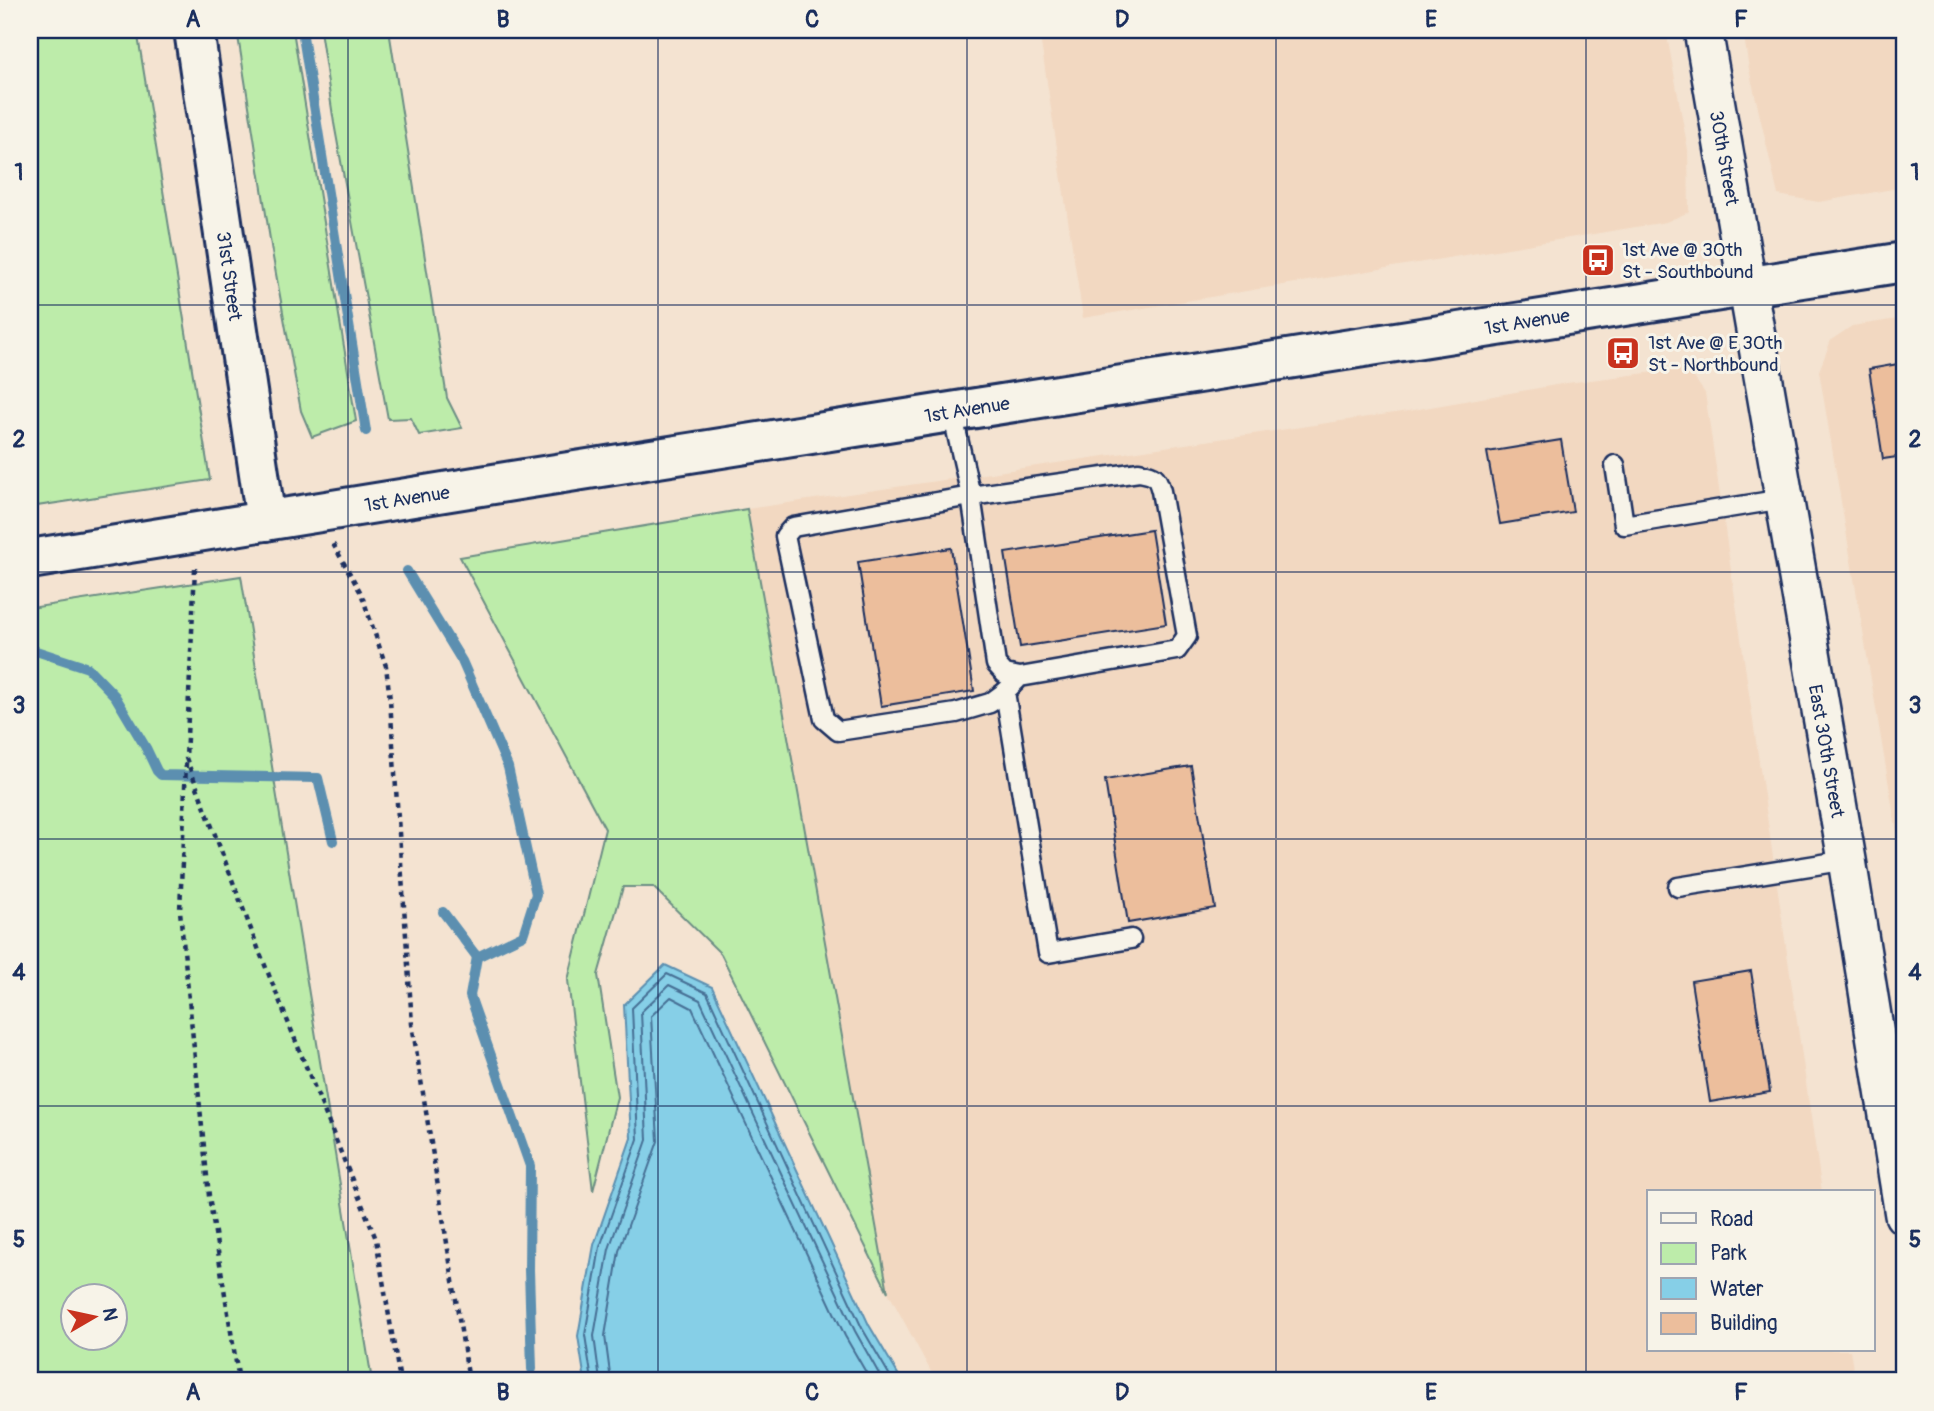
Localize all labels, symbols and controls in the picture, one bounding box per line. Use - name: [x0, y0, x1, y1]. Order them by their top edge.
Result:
- text: A: [186, 5, 201, 34]
- text: B: [496, 5, 510, 34]
- text: C: [805, 5, 819, 34]
- text: D: [1115, 5, 1129, 34]
- text: E: [1425, 5, 1437, 34]
- text: F: [1734, 5, 1748, 34]
- street label: 30th Street: [1704, 109, 1744, 208]
- text: 1: [15, 158, 24, 187]
- text: 1: [1911, 158, 1920, 187]
- street label: 31st Street: [211, 230, 247, 323]
- place label: 1st Ave @ 30th St - Southbound: [1622, 238, 1754, 284]
- bus stop icon: 1st Ave @ 30th St - Southbound: [1579, 241, 1617, 279]
- street label: 1st Avenue: [1483, 303, 1572, 341]
- place label: 1st Ave @ E 30th St - Northbound: [1648, 331, 1782, 377]
- bus stop icon: 1st Ave @ E 30th St - Northbound: [1604, 334, 1642, 372]
- street label: 1st Avenue: [923, 391, 1012, 429]
- text: 2: [13, 425, 26, 454]
- text: 2: [1909, 425, 1922, 454]
- street label: 1st Avenue: [363, 480, 452, 518]
- street label: East 30th Street: [1802, 683, 1850, 820]
- text: 3: [13, 691, 25, 720]
- text: 3: [1909, 691, 1921, 720]
- text: 4: [12, 958, 26, 987]
- text: 4: [1908, 958, 1922, 987]
- legend: [1647, 1190, 1874, 1352]
- text: Road: [1710, 1206, 1754, 1233]
- text: 5: [13, 1225, 25, 1254]
- text: 5: [1909, 1225, 1921, 1254]
- text: Park: [1710, 1240, 1747, 1267]
- text: Water: [1710, 1276, 1764, 1303]
- north arrow: [60, 1282, 130, 1352]
- text: N: [97, 1306, 123, 1323]
- text: Building: [1710, 1310, 1777, 1337]
- text: A: [186, 1378, 201, 1407]
- text: B: [496, 1378, 510, 1407]
- text: C: [805, 1378, 819, 1407]
- text: D: [1115, 1378, 1129, 1407]
- text: E: [1425, 1378, 1437, 1407]
- text: F: [1734, 1378, 1748, 1407]

